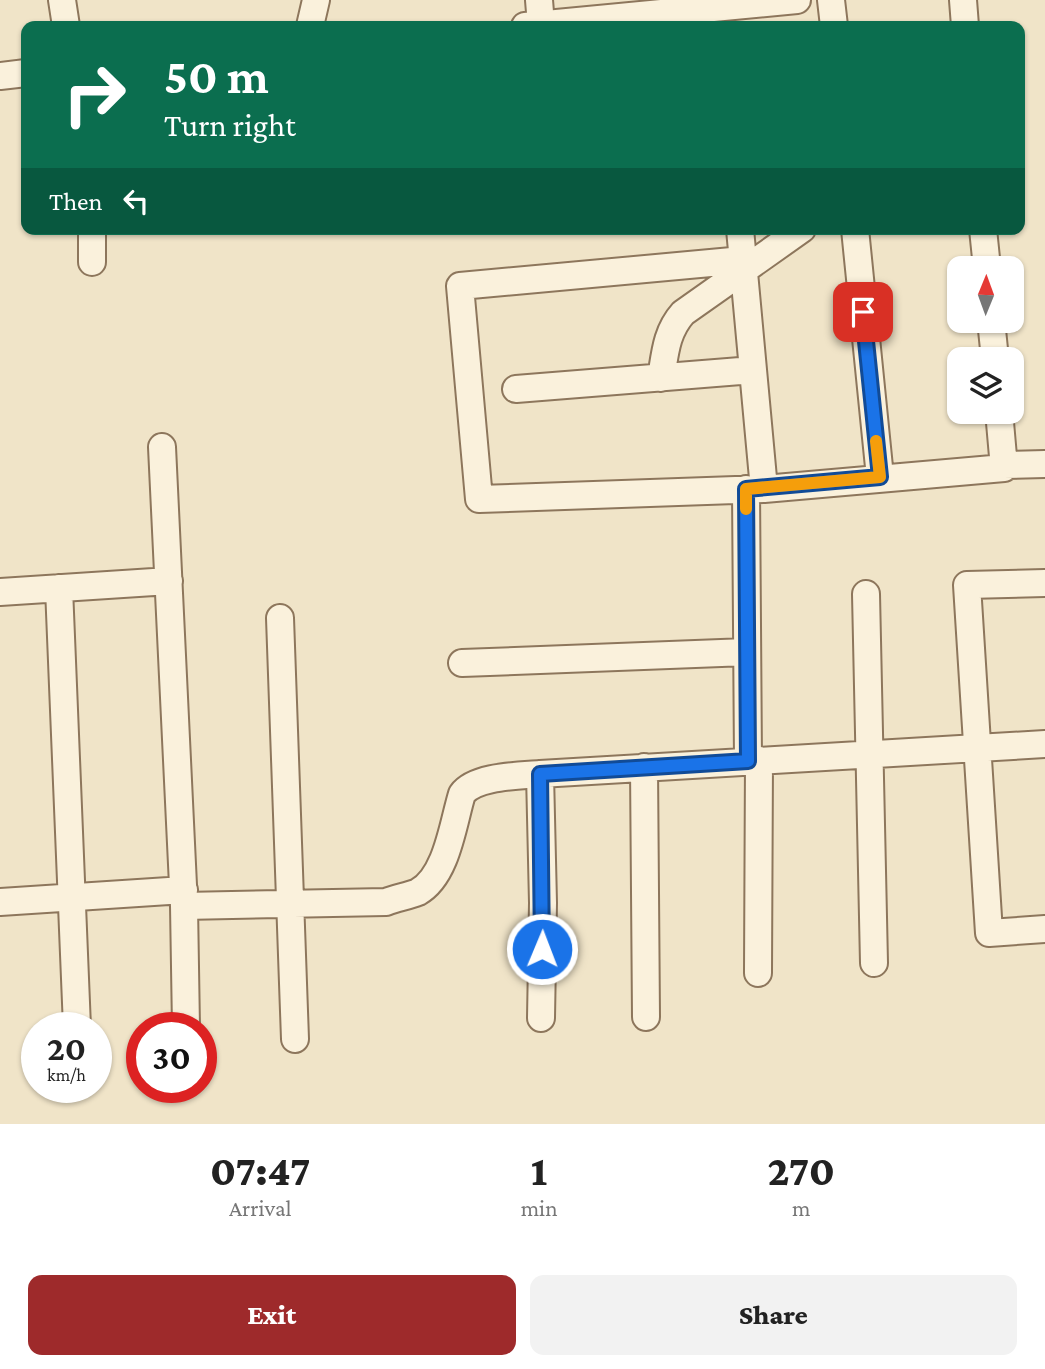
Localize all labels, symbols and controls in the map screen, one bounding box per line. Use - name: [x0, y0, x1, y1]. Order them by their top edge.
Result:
- icon: right: [49, 49, 140, 140]
- text: 50 m: [164, 49, 269, 104]
- text: Turn right: [164, 107, 296, 143]
- icon: left: [117, 182, 155, 220]
- text: Then: [49, 187, 103, 216]
- north arrow: [947, 256, 1024, 332]
- map controls: [947, 256, 1024, 424]
- pin: [833, 282, 893, 342]
- icon: arrive: [844, 293, 882, 331]
- button: layers: [947, 347, 1024, 424]
- position arrow: [505, 912, 579, 986]
- speed limit sign: 30: [126, 1012, 217, 1103]
- text: 20: [47, 1029, 86, 1068]
- text: km/h: [47, 1065, 86, 1085]
- text: 07:47: [210, 1147, 311, 1194]
- text: 1: [531, 1147, 547, 1194]
- text: 270: [768, 1147, 835, 1194]
- text: Arrival: [229, 1195, 292, 1221]
- text: min: [521, 1195, 557, 1221]
- text: m: [792, 1195, 810, 1221]
- button: Exit: [28, 1275, 516, 1355]
- button: Share: [530, 1275, 1017, 1355]

